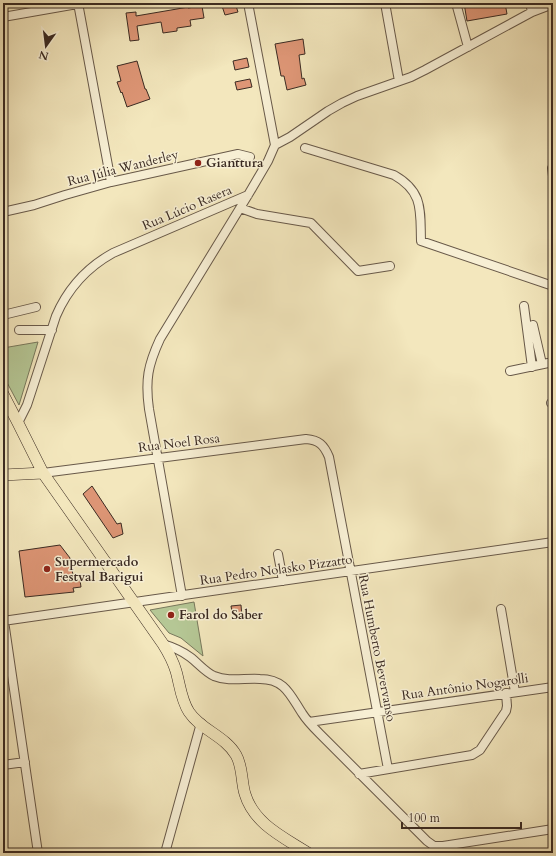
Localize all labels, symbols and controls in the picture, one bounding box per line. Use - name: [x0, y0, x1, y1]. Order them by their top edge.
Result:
- north arrow: [26, 26, 66, 66]
- text: N: [37, 47, 50, 64]
- street label: Rua Júlia Wanderley: [66, 145, 181, 191]
- place label: Gianttura: [206, 154, 264, 172]
- marker: Gianttura: [193, 158, 203, 168]
- street label: Rua Lúcio Rasera: [139, 181, 235, 235]
- street label: Rua Noel Rosa: [137, 429, 221, 457]
- street label: Rua Pedro Nolasko Pizzatto: [199, 550, 353, 590]
- place label: Supermercado Festval Barigui: [55, 553, 144, 586]
- marker: Supermercado Festval Barigui: [42, 564, 52, 574]
- street label: Rua Humberto Bevervanso: [354, 573, 400, 723]
- place label: Farol do Saber: [179, 606, 264, 624]
- marker: Farol do Saber: [166, 610, 176, 620]
- street label: Rua Antônio Nogarolli: [401, 669, 530, 705]
- scale bar: [402, 804, 521, 830]
- text: 100 m: [408, 810, 441, 826]

